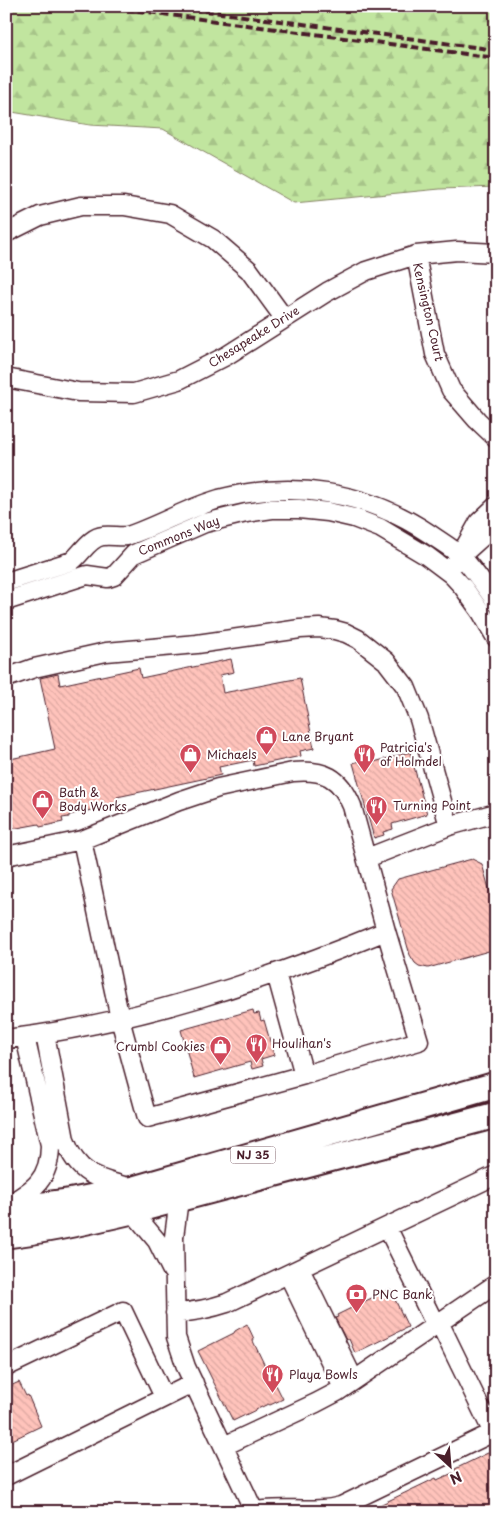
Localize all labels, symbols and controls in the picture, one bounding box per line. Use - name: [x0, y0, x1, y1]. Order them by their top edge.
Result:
- street label: Kensington Court: [409, 261, 449, 363]
- street label: Chesapeake Drive: [205, 301, 302, 371]
- street label: Commons Way: [135, 511, 222, 560]
- shop icon: Lane Bryant: [254, 725, 278, 756]
- place label: Lane Bryant: [282, 727, 354, 745]
- place label: Patricia's of Holmdel: [380, 738, 442, 770]
- shop icon: Michaels: [179, 743, 203, 774]
- restaurant icon: Patricia's of Holmdel: [352, 743, 376, 774]
- place label: Michaels: [207, 745, 257, 763]
- place label: Bath & Body Works: [59, 783, 127, 815]
- shop icon: Bath & Body Works: [31, 788, 55, 819]
- restaurant icon: Turning Point: [365, 794, 389, 825]
- place label: Turning Point: [393, 796, 471, 814]
- restaurant icon: Houlihan's: [244, 1032, 268, 1063]
- place label: Houlihan's: [272, 1034, 332, 1052]
- shop icon: Crumbl Cookies: [209, 1035, 233, 1066]
- place label: Crumbl Cookies: [116, 1037, 206, 1055]
- road number: NJ 35: [230, 1146, 276, 1164]
- bank icon: PNC Bank: [344, 1283, 368, 1314]
- place label: PNC Bank: [372, 1285, 432, 1303]
- restaurant icon: Playa Bowls: [261, 1363, 285, 1394]
- place label: Playa Bowls: [289, 1365, 358, 1383]
- north arrow: [424, 1440, 474, 1490]
- text: N: [446, 1466, 466, 1490]

